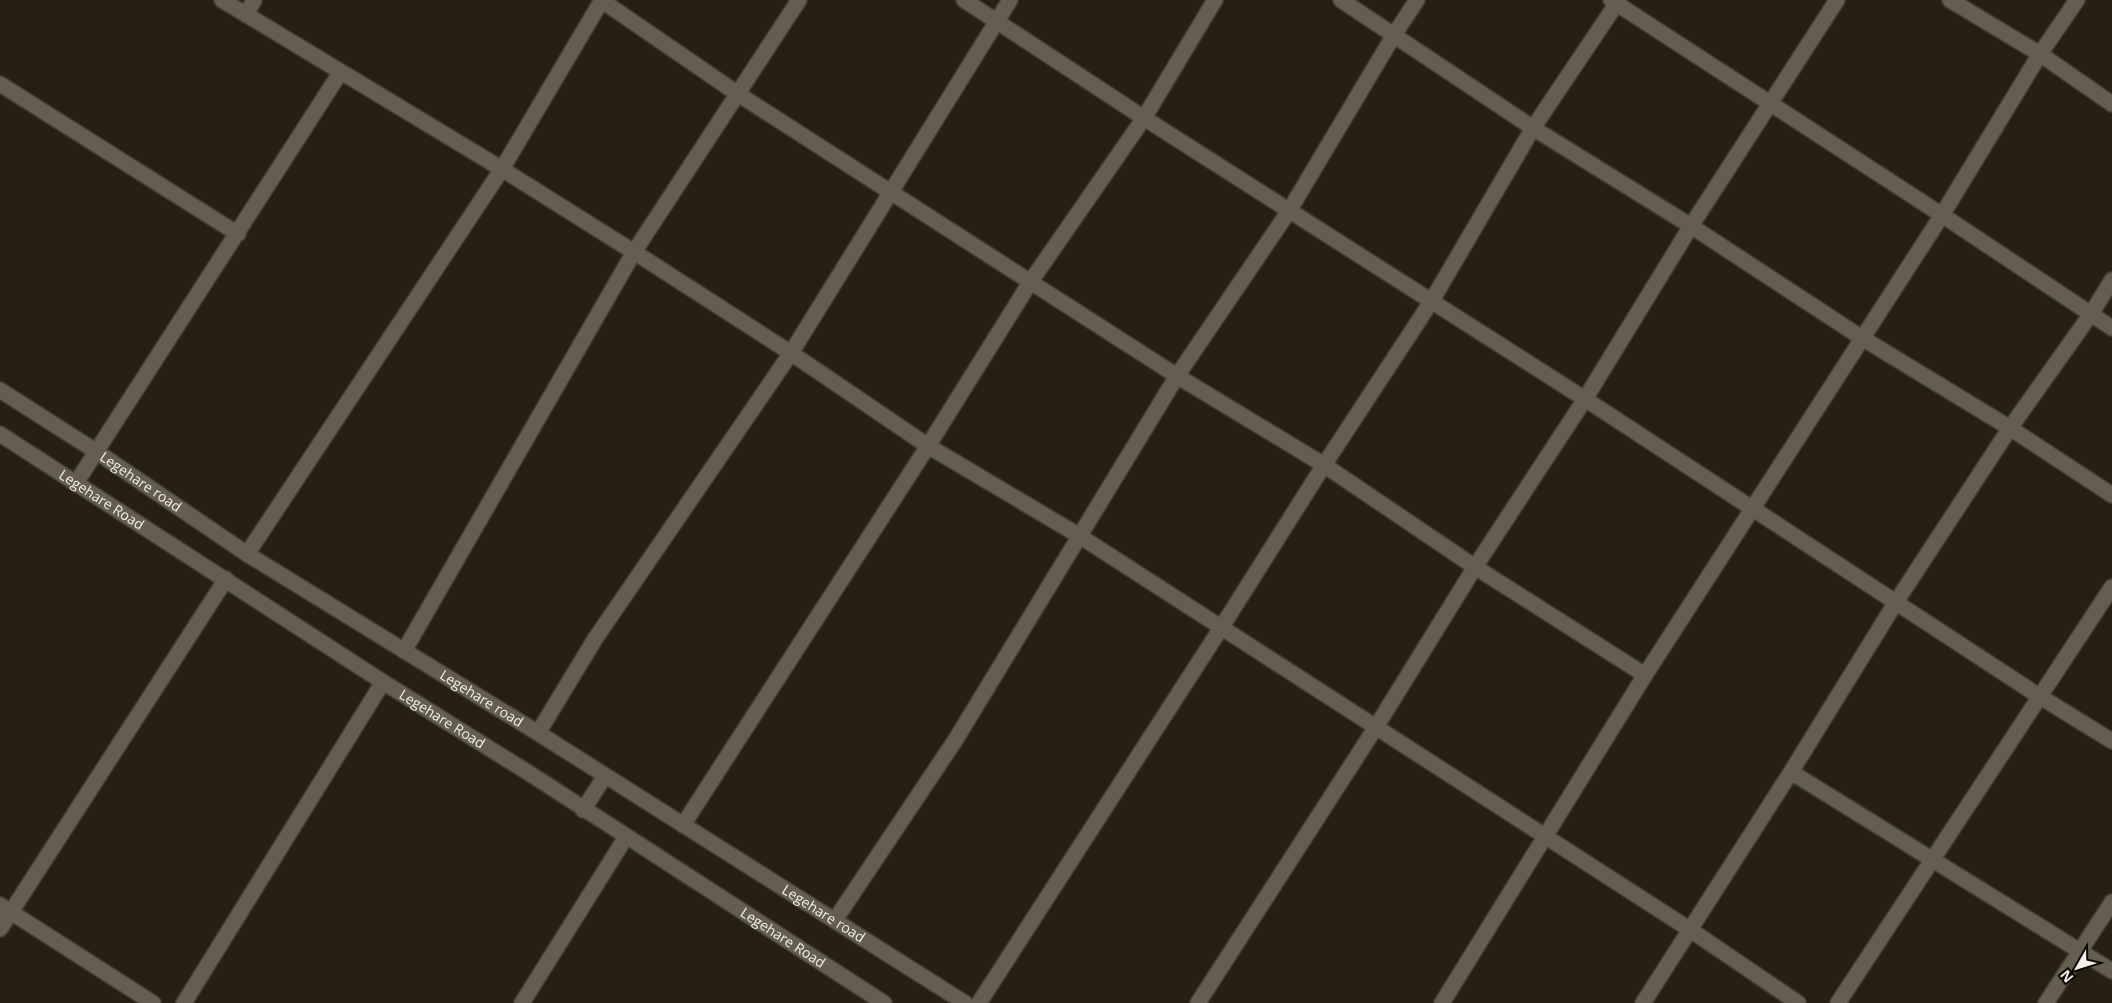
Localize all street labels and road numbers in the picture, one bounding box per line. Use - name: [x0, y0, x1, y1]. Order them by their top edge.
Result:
- street label: Legehare road: [96, 447, 186, 516]
- street label: Legehare Road: [56, 465, 148, 534]
- street label: Legehare road: [437, 665, 527, 731]
- street label: Legehare Road: [396, 685, 489, 752]
- street label: Legehare road: [779, 880, 869, 946]
- street label: Legehare Road: [737, 903, 829, 972]

